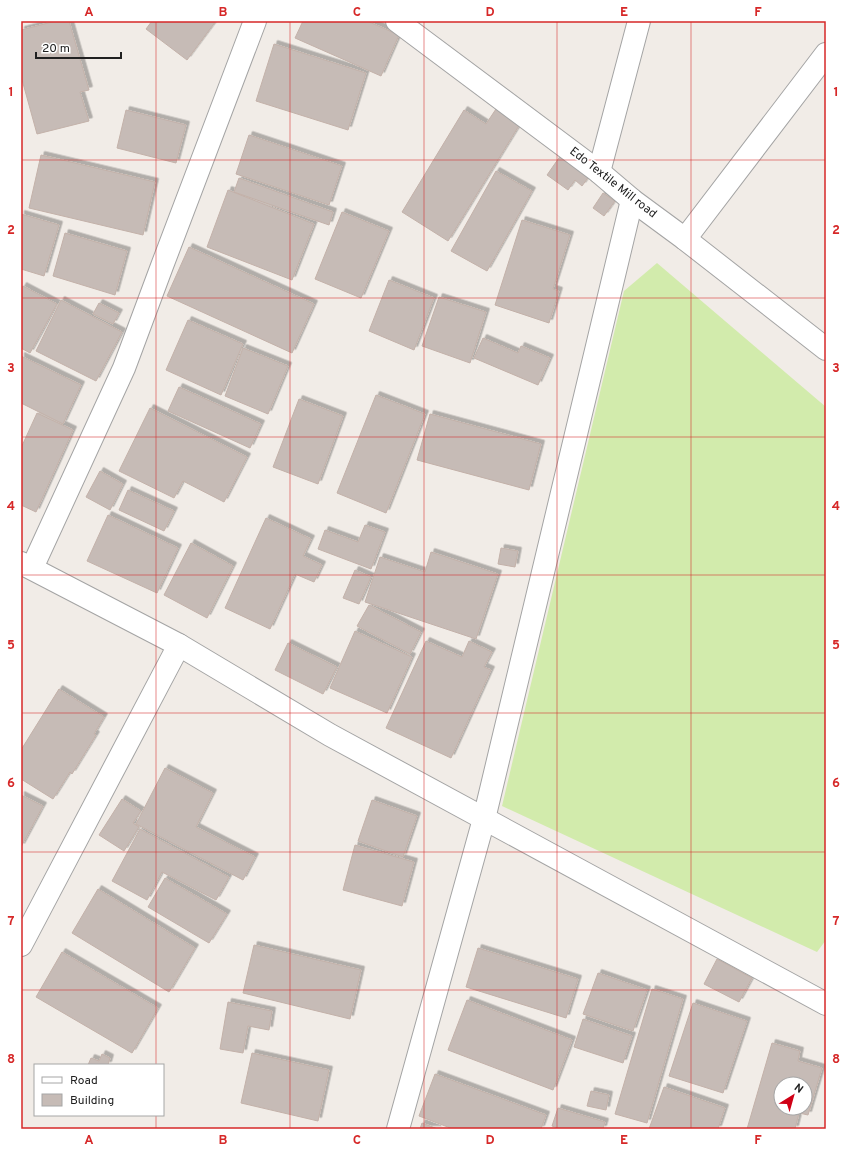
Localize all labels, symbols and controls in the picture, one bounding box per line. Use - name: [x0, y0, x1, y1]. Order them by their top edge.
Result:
- text: A: [84, 5, 94, 21]
- text: B: [219, 5, 228, 21]
- text: C: [353, 5, 361, 21]
- text: D: [485, 5, 495, 21]
- text: E: [620, 5, 628, 21]
- text: F: [754, 5, 762, 21]
- scale bar: [36, 34, 121, 60]
- text: 20 m: [42, 41, 70, 57]
- text: 1: [8, 85, 14, 101]
- text: 1: [833, 85, 839, 101]
- street label: Edo Textile Mill road: [566, 144, 660, 222]
- text: 2: [7, 223, 15, 239]
- text: 2: [832, 223, 840, 239]
- text: 3: [7, 361, 15, 377]
- text: 3: [832, 361, 840, 377]
- text: 4: [7, 499, 15, 515]
- text: 4: [832, 499, 840, 515]
- text: 5: [7, 638, 15, 654]
- text: 5: [832, 638, 840, 654]
- text: 6: [7, 776, 15, 792]
- text: 6: [832, 776, 840, 792]
- text: 7: [8, 914, 15, 930]
- text: 7: [833, 914, 840, 930]
- text: 8: [7, 1052, 15, 1068]
- text: 8: [832, 1052, 840, 1068]
- legend: [34, 1064, 164, 1116]
- text: Road: [70, 1073, 98, 1089]
- north arrow: [773, 1076, 813, 1116]
- text: N: [791, 1081, 806, 1097]
- text: Building: [70, 1093, 114, 1109]
- text: A: [84, 1133, 94, 1149]
- text: B: [219, 1133, 228, 1149]
- text: C: [353, 1133, 361, 1149]
- text: D: [485, 1133, 495, 1149]
- text: E: [620, 1133, 628, 1149]
- text: F: [754, 1133, 762, 1149]

